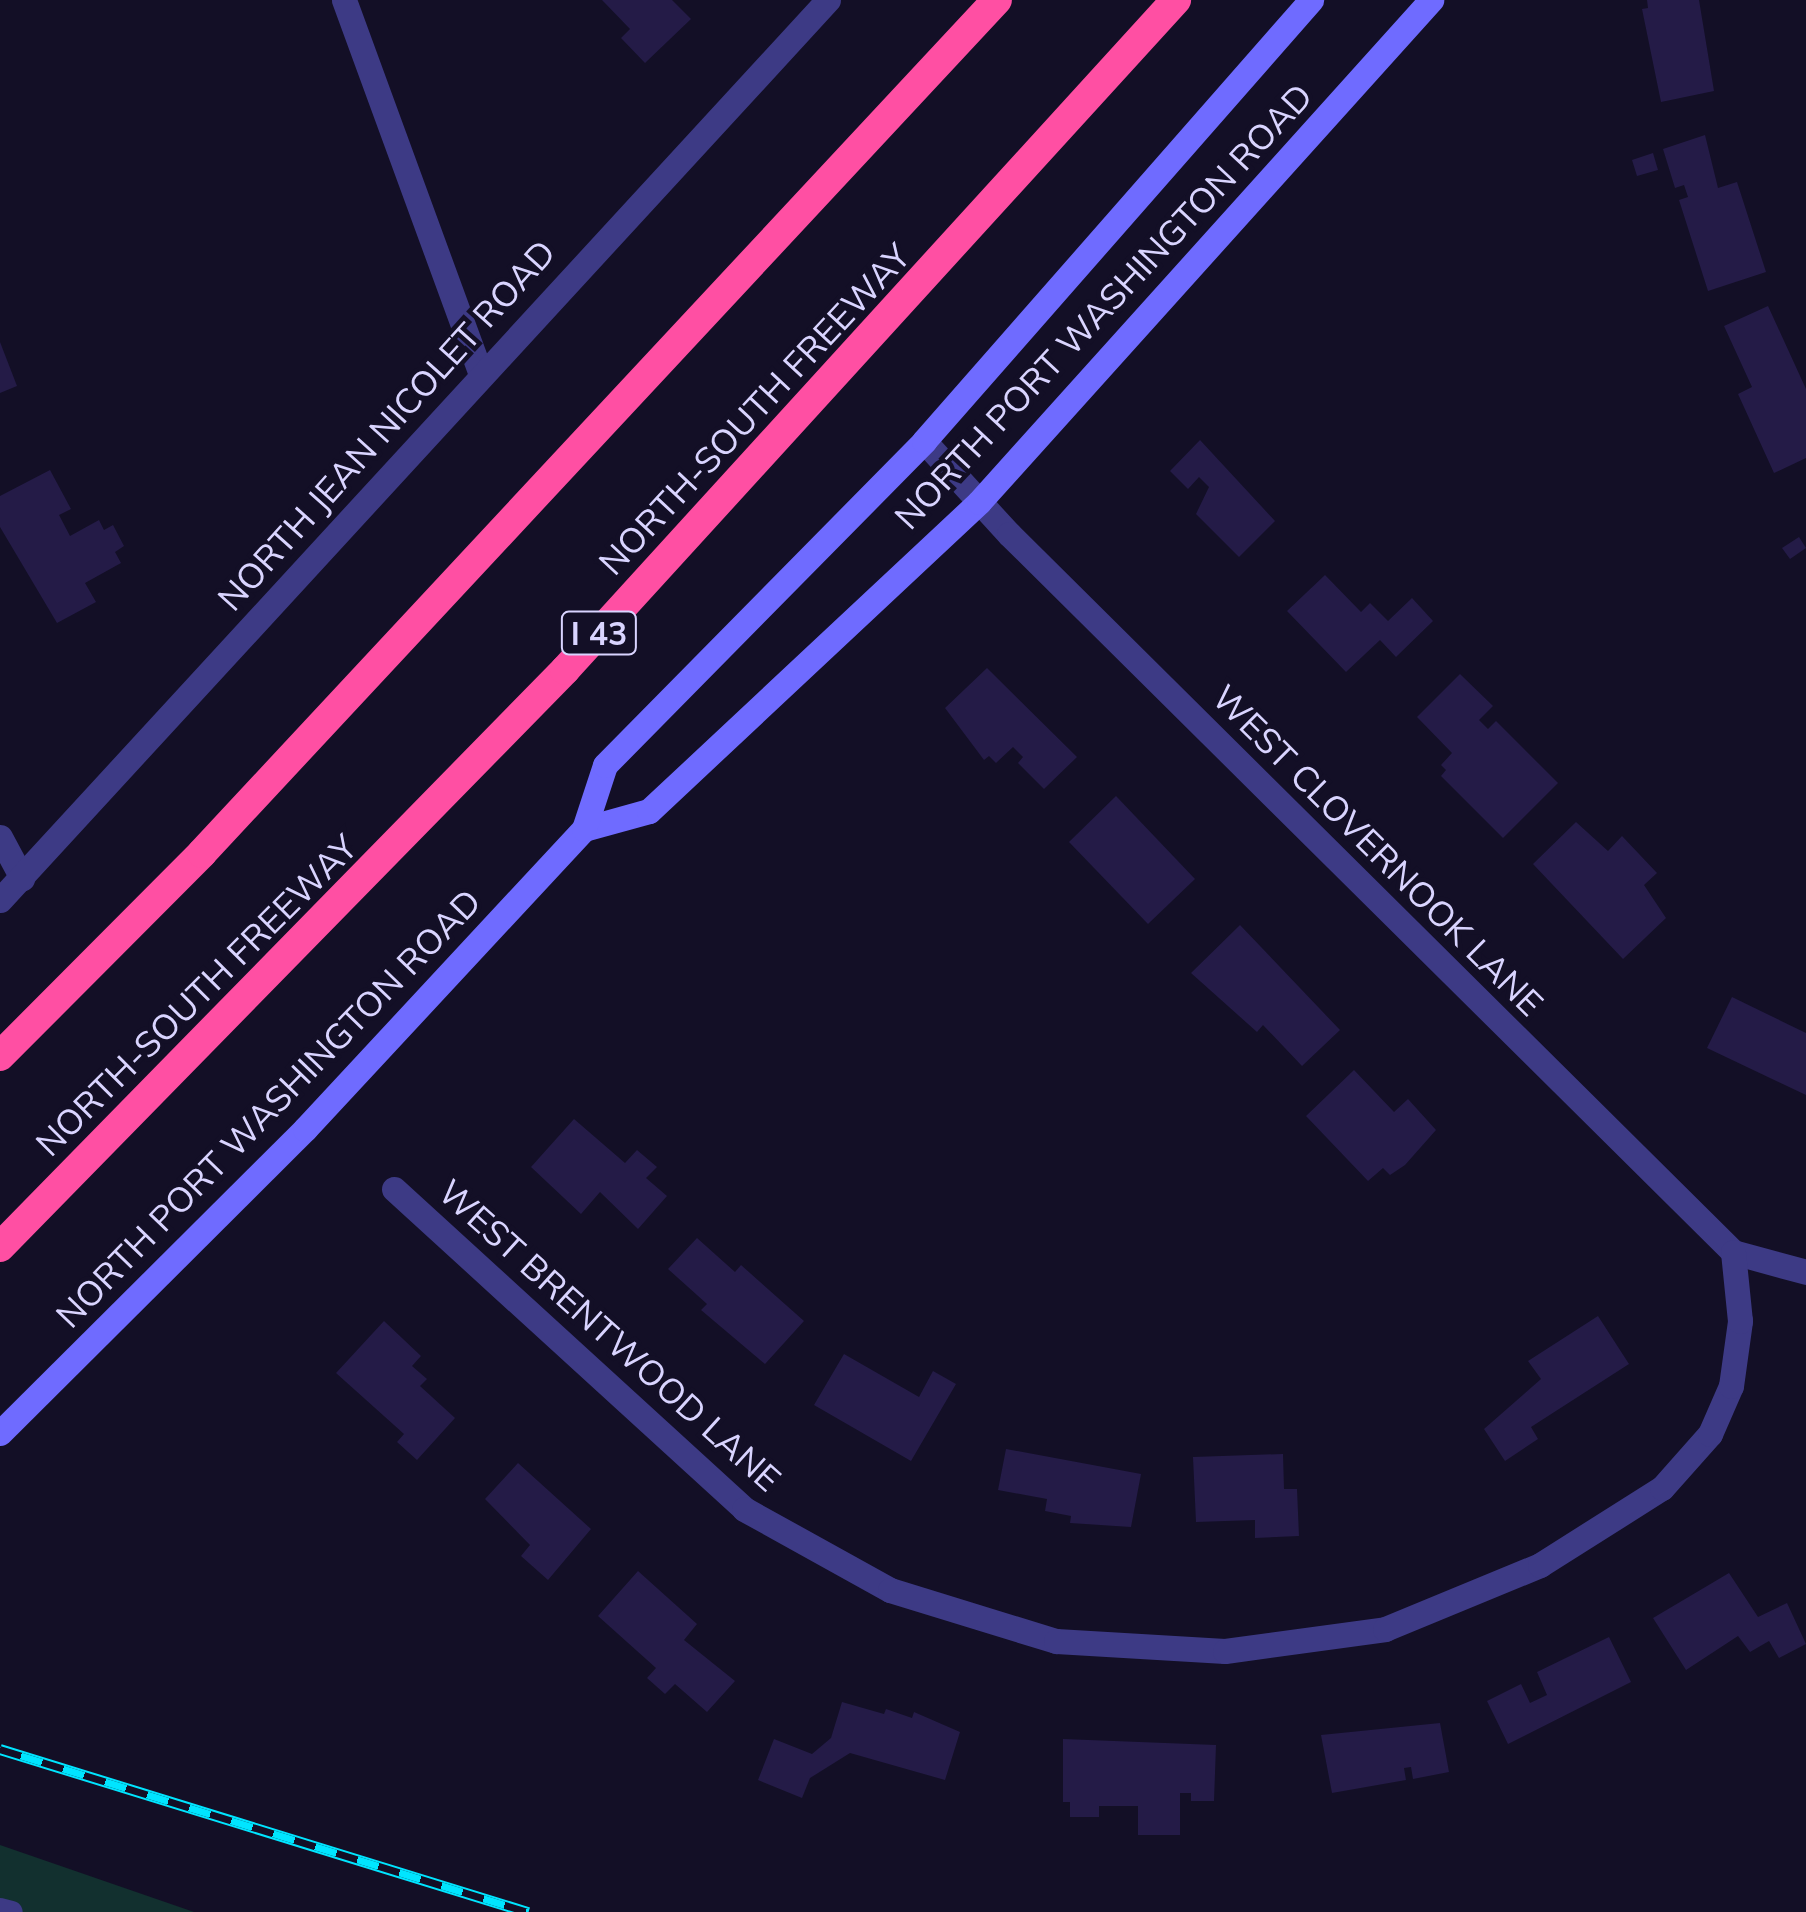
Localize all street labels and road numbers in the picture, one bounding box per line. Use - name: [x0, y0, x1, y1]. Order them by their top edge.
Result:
- street label: NORTH PORT WASHINGTON ROAD: [885, 75, 1321, 537]
- street label: NORTH JEAN NICOLET ROAD: [209, 231, 563, 619]
- street label: NORTH-SOUTH FREEWAY: [590, 235, 918, 583]
- road number: I 43: [559, 606, 639, 660]
- street label: WEST CLOVERNOOK LANE: [1204, 676, 1552, 1024]
- street label: NORTH-SOUTH FREEWAY: [27, 826, 365, 1164]
- street label: NORTH PORT WASHINGTON ROAD: [47, 880, 489, 1336]
- street label: WEST BRENTWOOD LANE: [430, 1170, 790, 1500]

